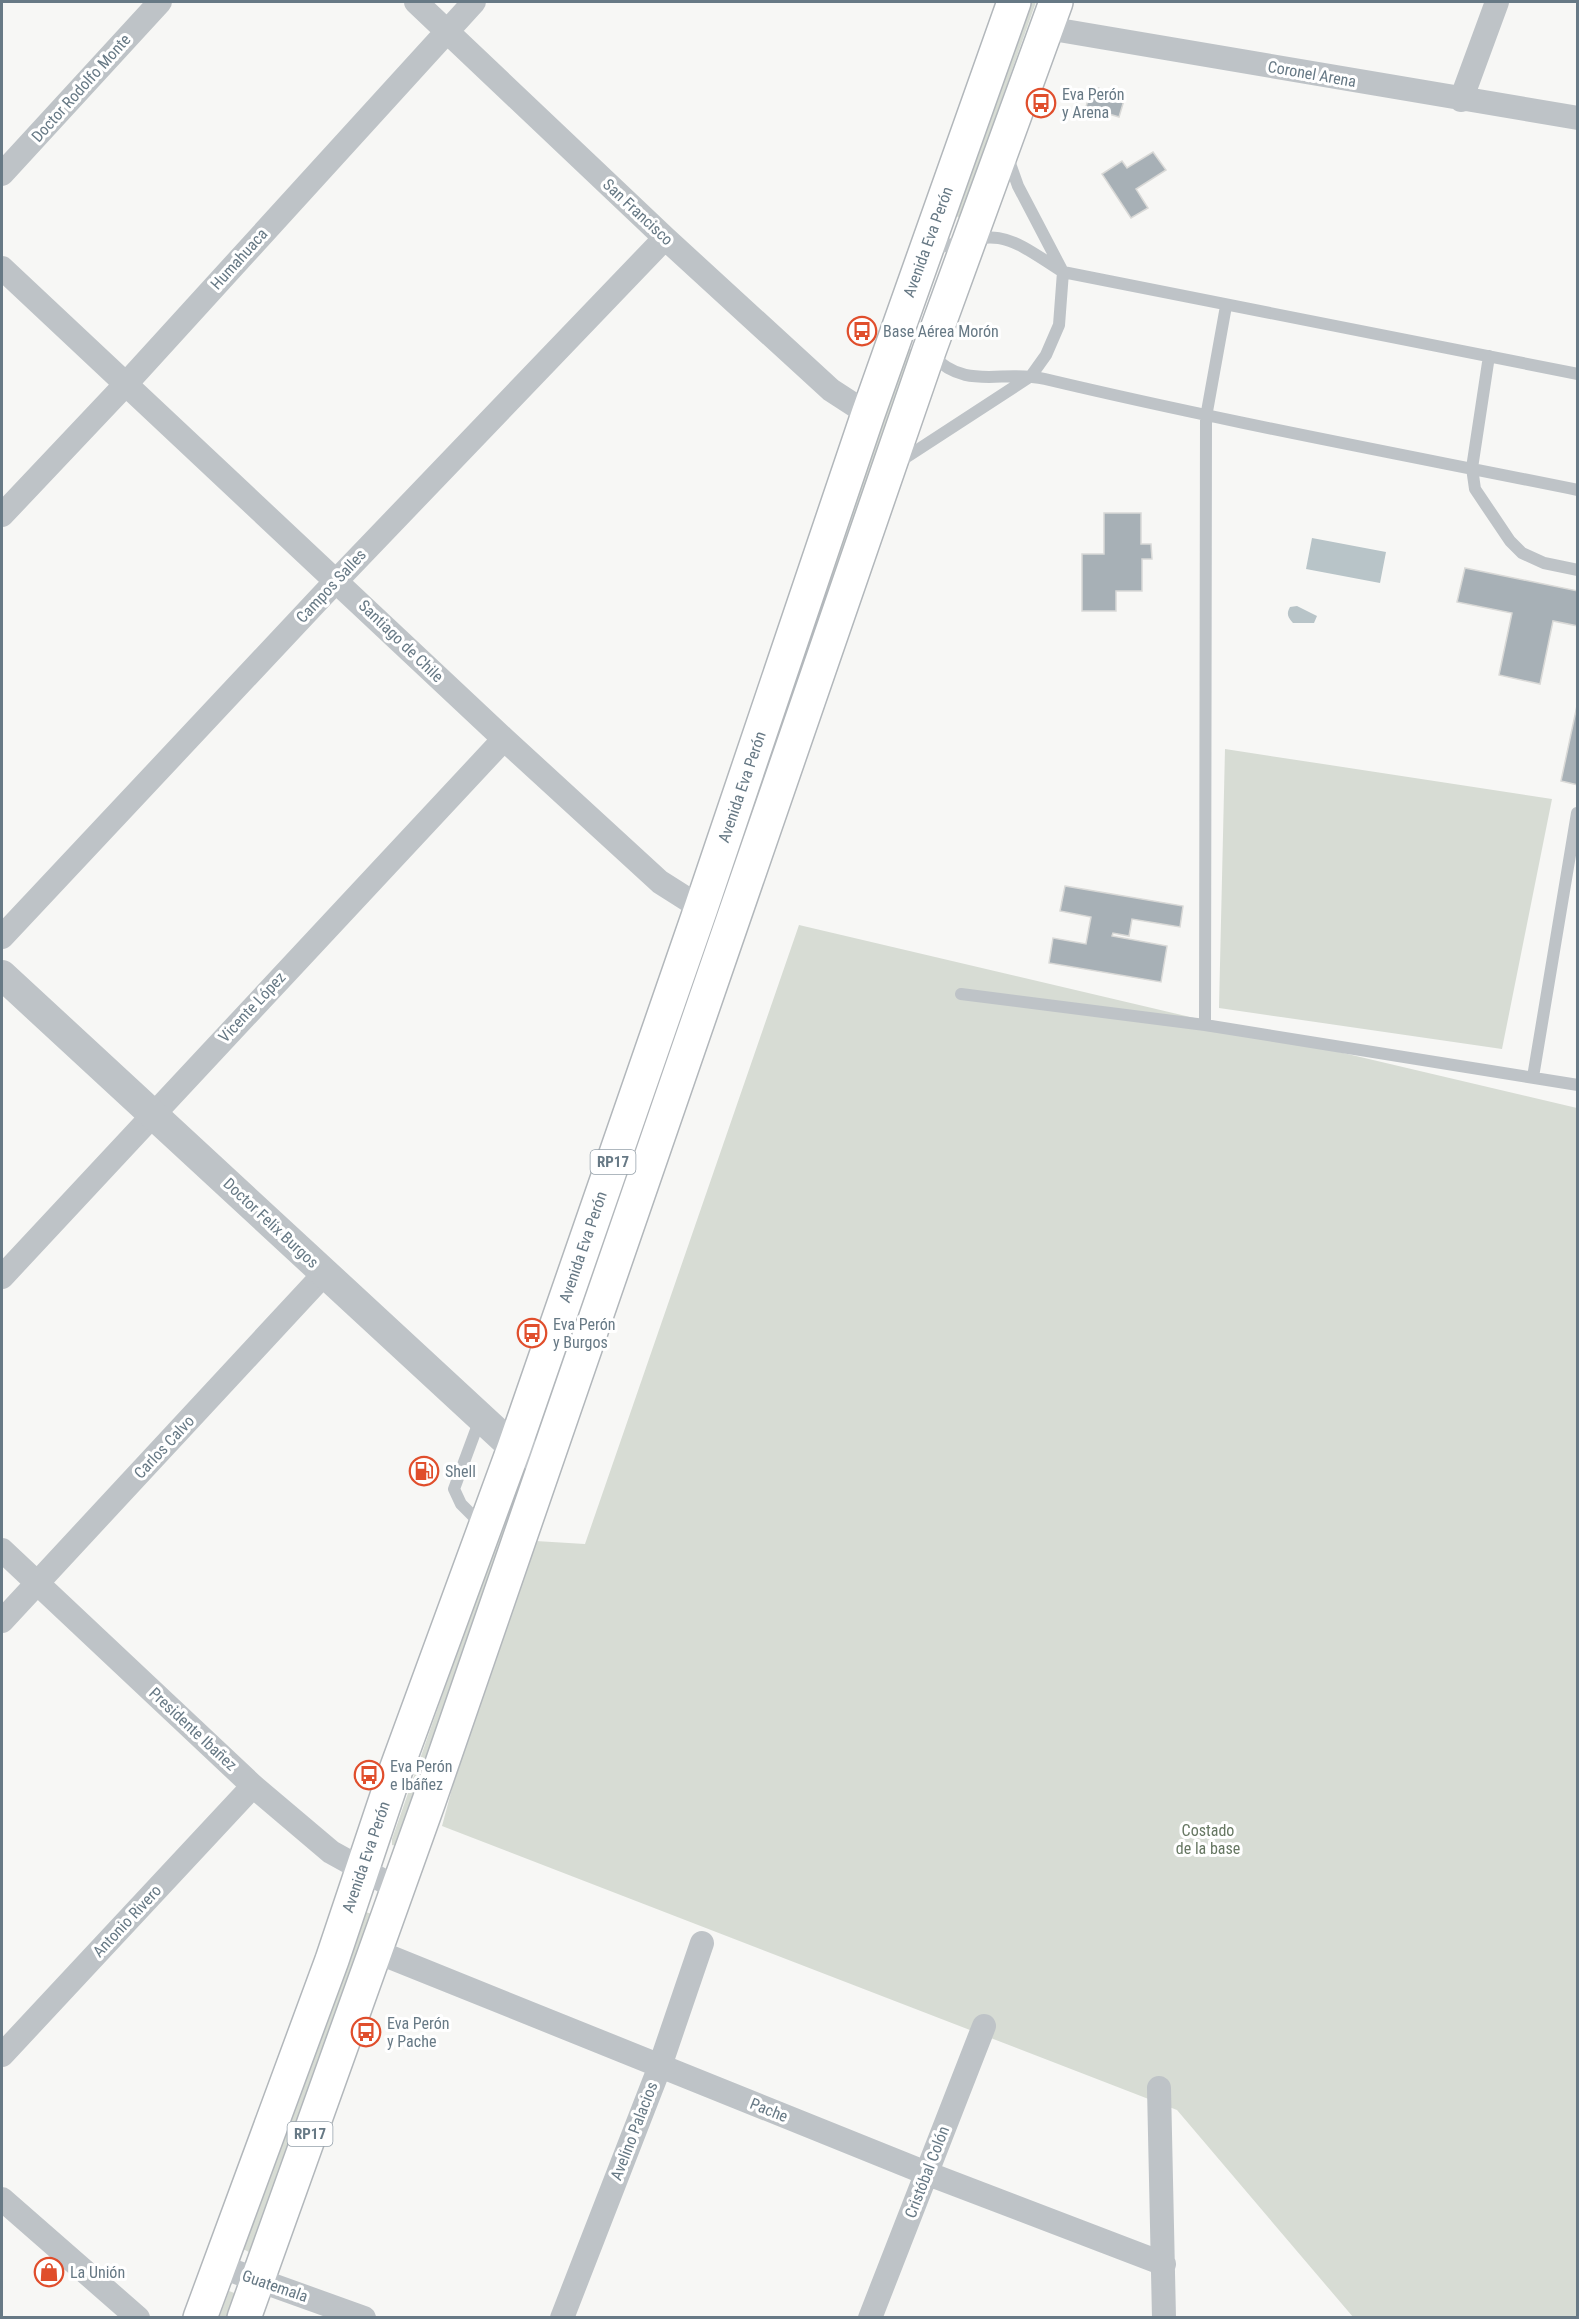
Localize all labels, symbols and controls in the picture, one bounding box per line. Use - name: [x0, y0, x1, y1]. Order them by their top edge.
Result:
- street label: Doctor Rodolfo Monte: [28, 30, 134, 146]
- street label: Coronel Arena: [1266, 57, 1358, 91]
- place label: Eva Perón y Arena: [1062, 85, 1125, 122]
- bus stop icon: Eva Perón y Arena: [1025, 87, 1057, 119]
- street label: San Francisco: [599, 175, 677, 249]
- street label: Avenida Eva Perón: [899, 184, 957, 300]
- street label: Humahuaca: [207, 225, 271, 293]
- bus stop icon: Base Aérea Morón: [846, 315, 878, 347]
- place label: Base Aérea Morón: [883, 322, 999, 341]
- street label: Campos Salles: [292, 545, 370, 627]
- street label: Santiago de Chile: [355, 596, 447, 686]
- street label: Avenida Eva Perón: [714, 729, 770, 845]
- street label: Vicente López: [215, 968, 289, 1046]
- road number: RP17: [590, 1150, 636, 1174]
- street label: Doctor Felix Burgos: [219, 1174, 323, 1272]
- street label: Avenida Eva Perón: [555, 1189, 611, 1305]
- place label: Eva Perón y Burgos: [553, 1315, 616, 1352]
- bus stop icon: Eva Perón y Burgos: [516, 1317, 548, 1349]
- street label: Carlos Calvo: [130, 1411, 198, 1483]
- fuel station icon: Shell: [408, 1455, 440, 1487]
- place label: Shell: [445, 1462, 476, 1481]
- street label: Presidente Ibañez: [145, 1684, 241, 1774]
- place label: Eva Perón e Ibáñez: [390, 1757, 453, 1794]
- bus stop icon: Eva Perón e Ibáñez: [353, 1759, 385, 1791]
- street label: Avenida Eva Perón: [338, 1799, 394, 1915]
- park label: Costado de la base: [1176, 1821, 1240, 1858]
- street label: Antonio Rivero: [89, 1881, 165, 1961]
- place label: Eva Perón y Pache: [387, 2014, 450, 2051]
- bus stop icon: Eva Perón y Pache: [350, 2016, 382, 2048]
- street label: Avelino Palacios: [606, 2079, 662, 2183]
- street label: Pache: [747, 2094, 791, 2126]
- road number: RP17: [288, 2122, 332, 2146]
- street label: Cristóbal Colón: [901, 2123, 953, 2221]
- shop icon: La Unión: [33, 2256, 65, 2288]
- place label: La Unión: [70, 2263, 125, 2282]
- street label: Guatemala: [240, 2266, 310, 2306]

